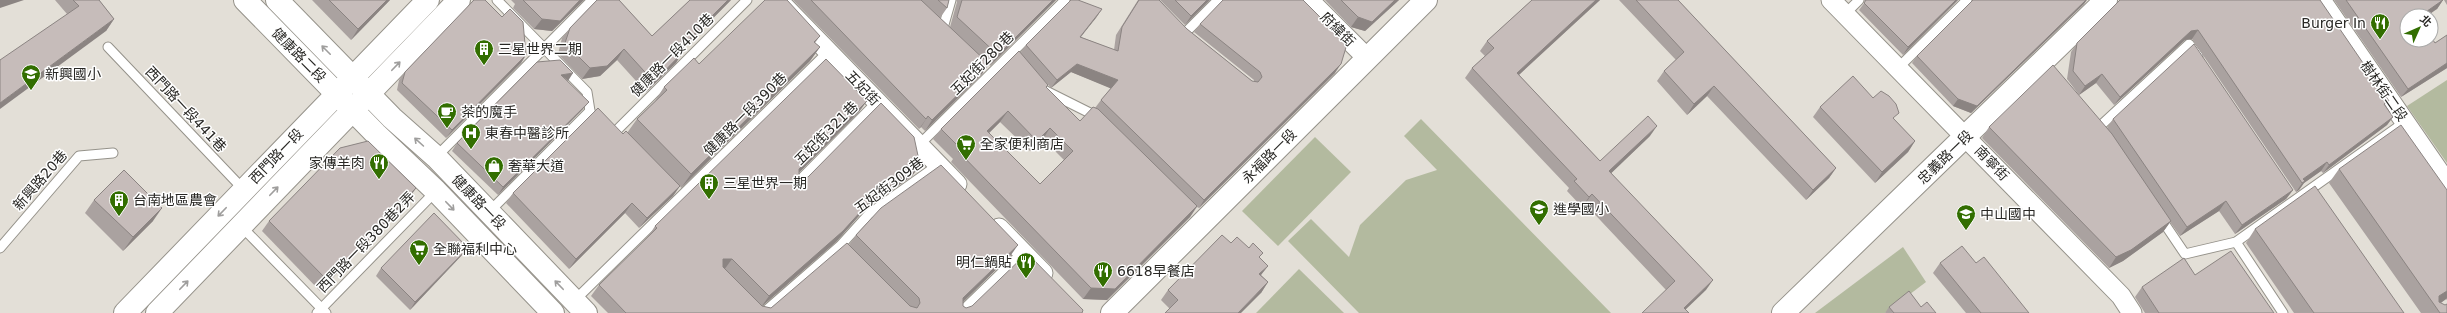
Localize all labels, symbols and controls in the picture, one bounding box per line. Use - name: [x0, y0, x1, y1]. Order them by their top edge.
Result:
- street label: 府緯街: [1317, 8, 1359, 50]
- north arrow: [2399, 8, 2439, 48]
- street label: 健康路一段410巷: [627, 10, 717, 100]
- restaurant icon: Burger In: [2369, 12, 2391, 40]
- text: 北: [2417, 13, 2434, 30]
- place label: Burger In: [2301, 15, 2366, 31]
- street label: 健康路二段: [269, 25, 329, 85]
- street label: 五妃街280巷: [947, 28, 1017, 98]
- building icon: 三星世界二期: [473, 38, 495, 66]
- place label: 三星世界二期: [498, 41, 582, 57]
- one-way arrow: [321, 45, 331, 55]
- street label: 樹林街二段: [2357, 58, 2411, 124]
- one-way arrow: [391, 61, 400, 71]
- school or university icon: 新興國小: [20, 63, 42, 91]
- street label: 西門路一段441巷: [142, 63, 230, 155]
- place label: 新興國小: [45, 66, 101, 82]
- street label: 五妃街: [843, 67, 883, 109]
- street label: 健康路一段390巷: [700, 69, 790, 159]
- street label: 五妃街321巷: [791, 98, 861, 168]
- cafe icon: 茶的魔手: [436, 101, 458, 129]
- place label: 茶的魔手: [461, 104, 517, 120]
- hospital icon: 東春中醫診所: [460, 122, 482, 150]
- street label: 西門路一段: [246, 125, 306, 187]
- place label: 東春中醫診所: [485, 125, 569, 141]
- street label: 永福路一段: [1239, 126, 1299, 186]
- street label: 忠義路一段: [1914, 127, 1976, 187]
- supermarket icon: 全家便利商店: [955, 133, 977, 161]
- place label: 全家便利商店: [980, 136, 1064, 152]
- one-way arrow: [415, 138, 425, 147]
- street label: 南寧街: [1972, 142, 2012, 184]
- street label: 新興路20巷: [10, 147, 70, 213]
- restaurant icon: 家傳羊肉: [368, 152, 390, 180]
- street label: 五妃街309巷: [851, 154, 927, 216]
- place label: 家傳羊肉: [309, 155, 365, 171]
- shop icon: 奢華大道: [483, 155, 505, 183]
- place label: 奢華大道: [508, 158, 564, 174]
- street label: 健康路一段: [449, 171, 509, 233]
- building icon: 三星世界一期: [698, 172, 720, 200]
- place label: 三星世界一期: [723, 175, 807, 191]
- one-way arrow: [270, 186, 279, 196]
- street label: 西門路一段380巷2弄: [314, 188, 418, 296]
- building icon: 台南地區農會: [108, 189, 130, 217]
- place label: 台南地區農會: [133, 192, 217, 208]
- school or university icon: 進學國小: [1528, 198, 1550, 226]
- one-way arrow: [446, 201, 455, 211]
- place label: 進學國小: [1553, 201, 1609, 217]
- school or university icon: 中山國中: [1955, 203, 1977, 231]
- place label: 中山國中: [1980, 206, 2036, 222]
- one-way arrow: [217, 207, 227, 217]
- supermarket icon: 全聯福利中心: [408, 238, 430, 266]
- place label: 全聯福利中心: [433, 241, 517, 257]
- restaurant icon: 明仁鍋貼: [1015, 251, 1037, 279]
- place label: 明仁鍋貼: [956, 254, 1012, 270]
- restaurant icon: 6618早餐店: [1092, 260, 1114, 288]
- place label: 6618早餐店: [1117, 263, 1195, 279]
- one-way arrow: [179, 280, 189, 290]
- one-way arrow: [554, 280, 564, 290]

